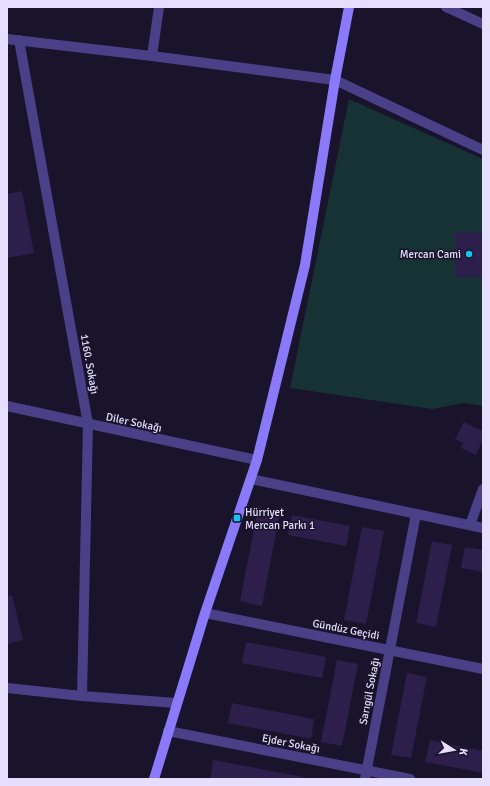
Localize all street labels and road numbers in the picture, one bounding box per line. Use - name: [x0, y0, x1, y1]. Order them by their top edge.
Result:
- street label: 1160. Sokağı: [78, 333, 101, 395]
- street label: Diler Sokağı: [105, 410, 163, 435]
- street label: Gündüz Geçidi: [311, 617, 380, 642]
- street label: Sarıgül Sokağı: [357, 656, 382, 726]
- street label: Ejder Sokağı: [261, 732, 321, 755]

